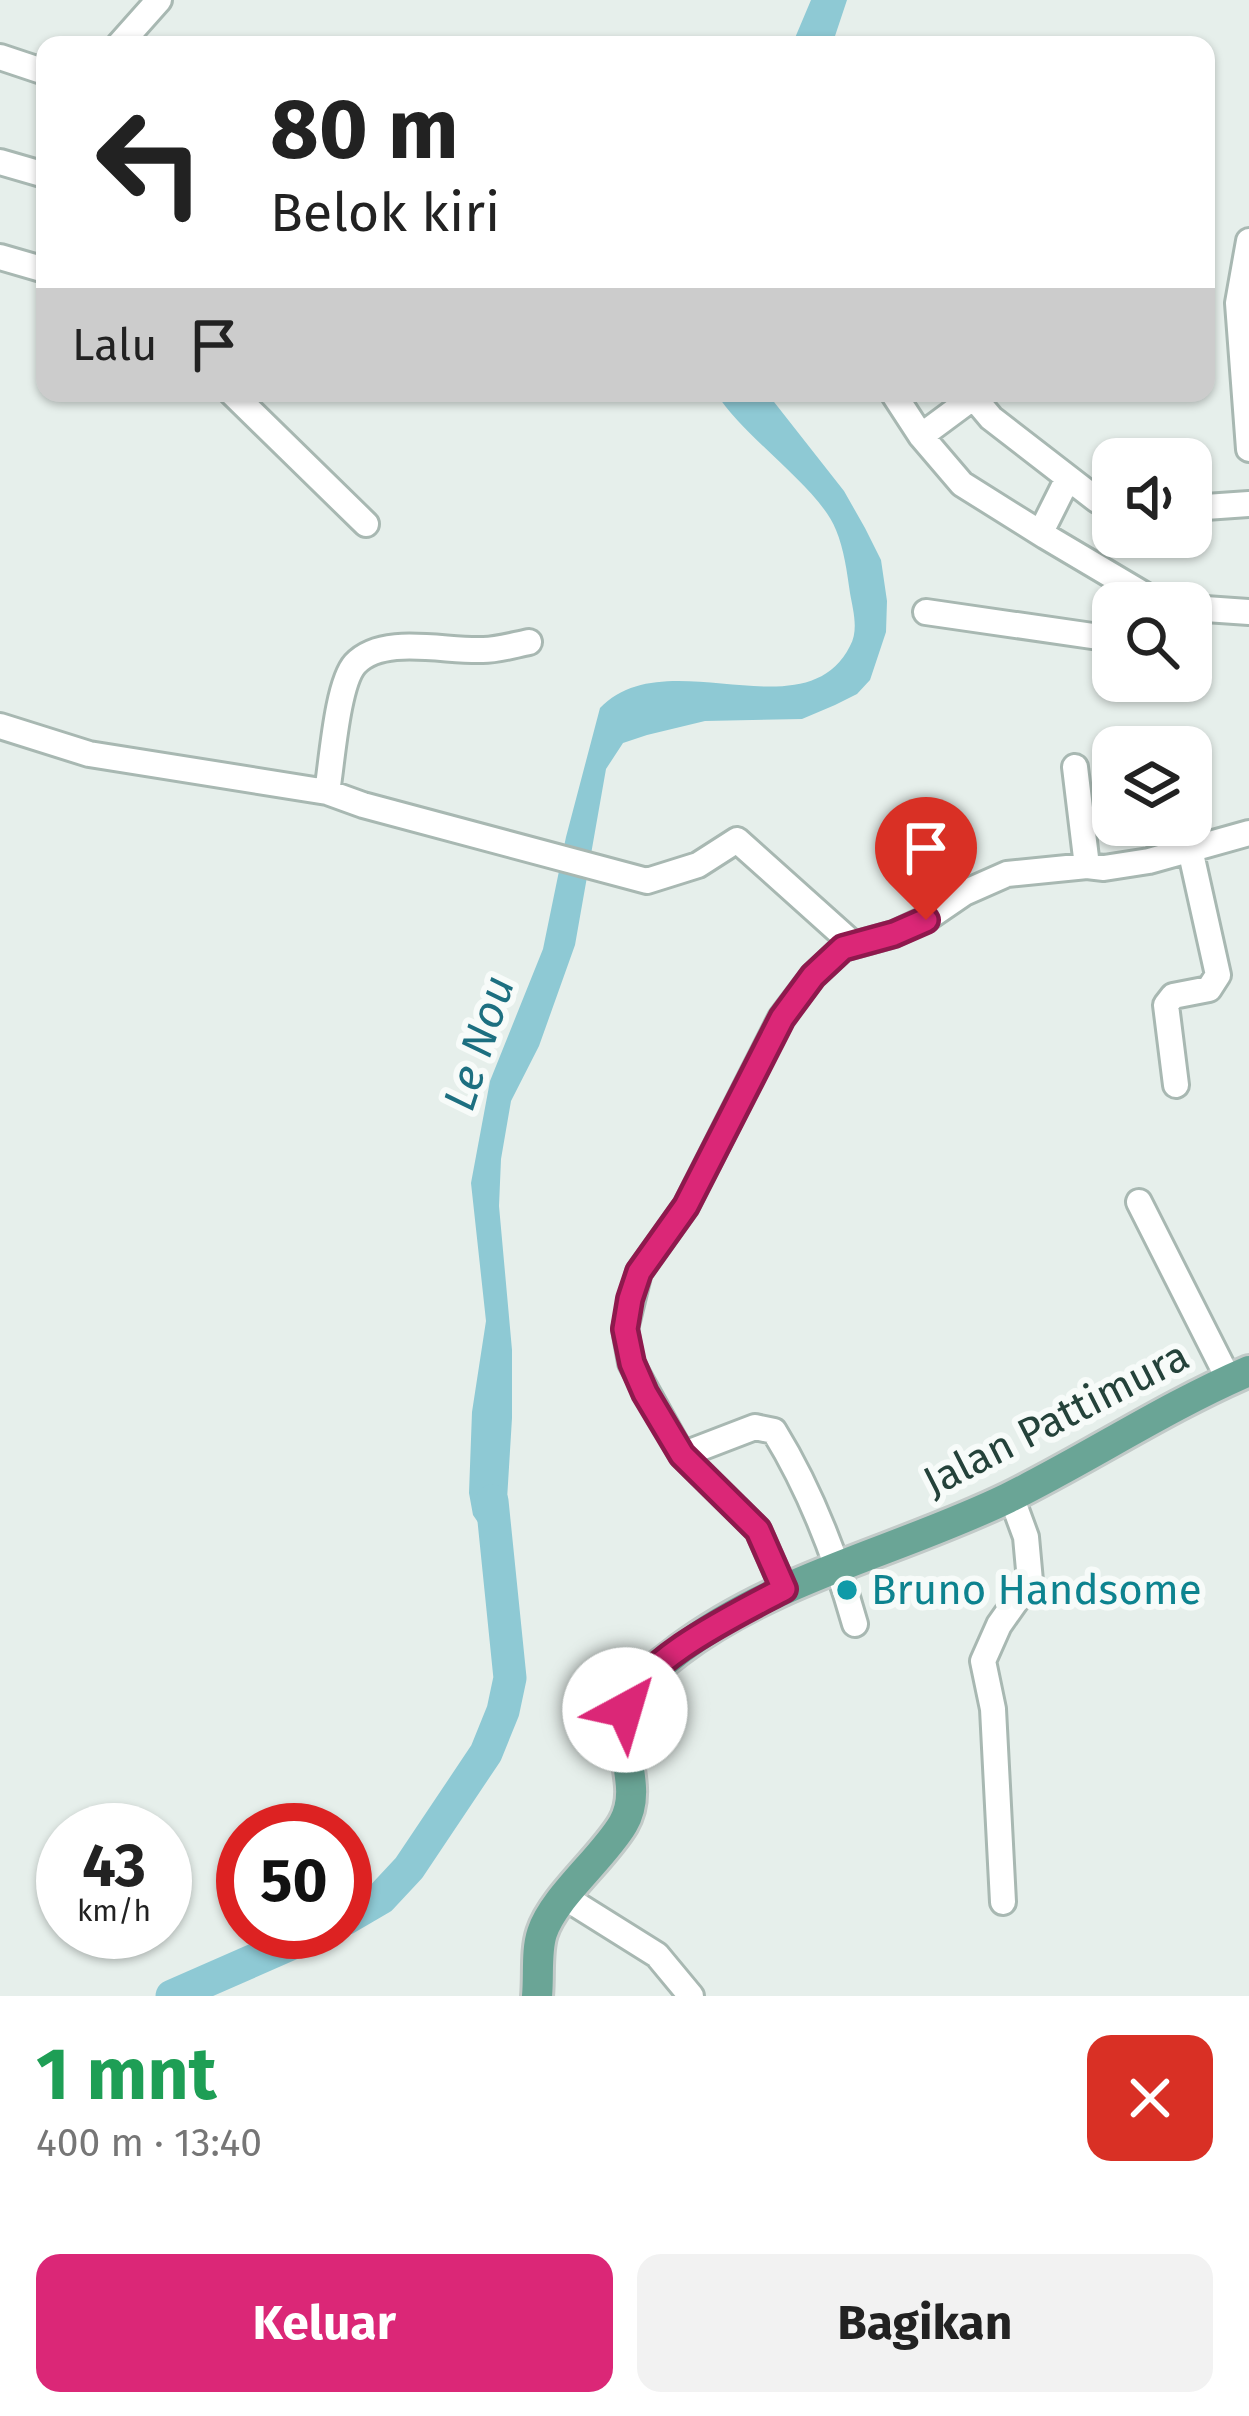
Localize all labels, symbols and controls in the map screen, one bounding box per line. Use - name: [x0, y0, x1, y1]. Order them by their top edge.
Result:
- text: 80 m: [270, 79, 459, 180]
- icon: left: [72, 84, 228, 240]
- text: Belok kiri: [270, 181, 500, 245]
- icon: arrive: [181, 312, 247, 378]
- text: Lalu: [72, 318, 157, 372]
- map controls: [1092, 438, 1212, 846]
- button: sound: [1092, 438, 1212, 558]
- button: search: [1092, 582, 1212, 702]
- button: layers: [1092, 726, 1212, 846]
- pin: [875, 797, 977, 920]
- icon: arrive: [893, 815, 959, 881]
- water label: Le Nou: [432, 969, 526, 1117]
- street label: Jalan Pattimura: [915, 1331, 1197, 1507]
- place label: Bruno Handsome: [871, 1565, 1202, 1615]
- marker: Bruno Handsome: [834, 1577, 860, 1603]
- position arrow: [562, 1647, 688, 1773]
- speed limit sign: 50: [216, 1803, 372, 1959]
- text: 43: [82, 1830, 146, 1902]
- text: km/h: [77, 1893, 151, 1929]
- text: 1 mnt: [36, 2032, 217, 2118]
- button: close: [1087, 2035, 1213, 2161]
- text: 400 m · 13:40: [36, 2120, 262, 2166]
- button: Keluar: [36, 2254, 613, 2392]
- button: Bagikan: [637, 2254, 1213, 2392]

